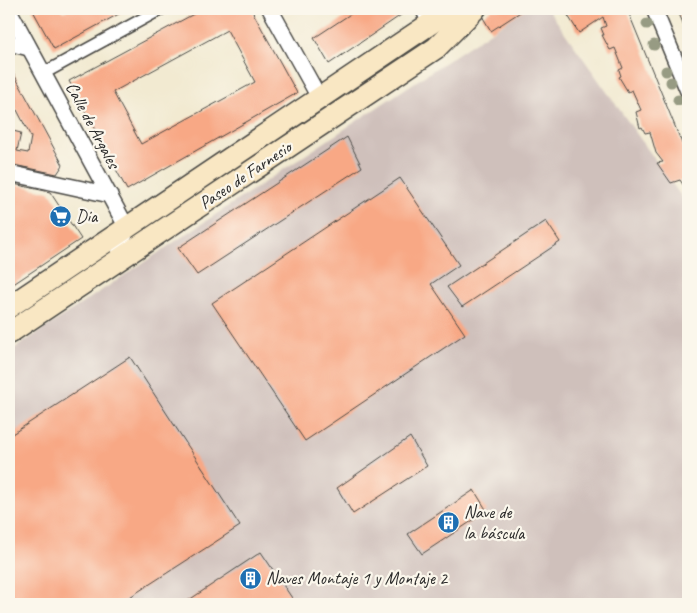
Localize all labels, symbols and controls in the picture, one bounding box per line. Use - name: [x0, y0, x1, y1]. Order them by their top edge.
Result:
- street label: Calle de Argales: [61, 78, 126, 174]
- street label: Paseo de Farnesio: [195, 135, 297, 214]
- supermarket icon: Dia: [48, 204, 72, 228]
- place label: Dia: [76, 205, 99, 227]
- place label: Nave de la báscula: [464, 501, 526, 544]
- building icon: Nave de la báscula: [436, 510, 460, 534]
- building icon: Naves Montaje 1 y Montaje 2: [238, 566, 262, 590]
- place label: Naves Montaje 1 y Montaje 2: [266, 567, 449, 589]

